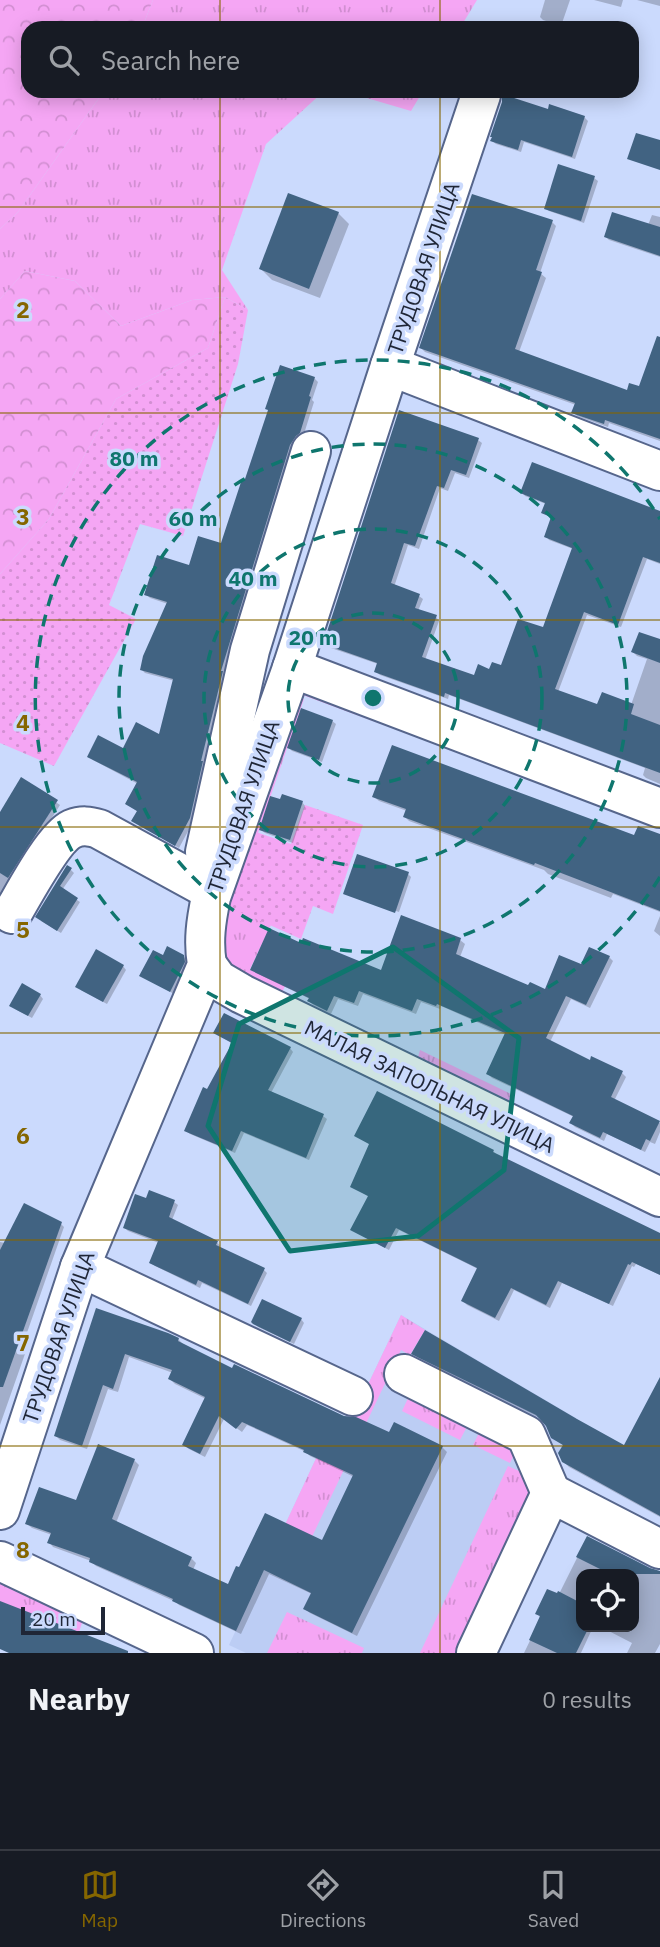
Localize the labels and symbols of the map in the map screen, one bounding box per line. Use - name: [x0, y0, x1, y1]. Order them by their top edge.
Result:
- street label: ТРУДОВАЯ УЛИЦА: [380, 178, 466, 358]
- text: 2: [16, 294, 30, 324]
- text: 80 m: [110, 444, 158, 472]
- text: 3: [16, 501, 30, 531]
- text: 60 m: [169, 504, 217, 532]
- text: 40 m: [229, 564, 277, 592]
- text: 20 m: [289, 623, 337, 651]
- centre of rings: [361, 686, 385, 710]
- text: 4: [16, 707, 30, 737]
- street label: ТРУДОВАЯ УЛИЦА: [200, 716, 286, 896]
- text: 5: [16, 914, 30, 944]
- street label: МАЛАЯ ЗАПОЛЬНАЯ УЛИЦА: [300, 1013, 560, 1159]
- text: 6: [16, 1120, 30, 1150]
- street label: ТРУДОВАЯ УЛИЦА: [15, 1247, 101, 1427]
- text: 7: [16, 1327, 30, 1357]
- text: 8: [16, 1534, 30, 1564]
- scale bar: [21, 1604, 105, 1636]

